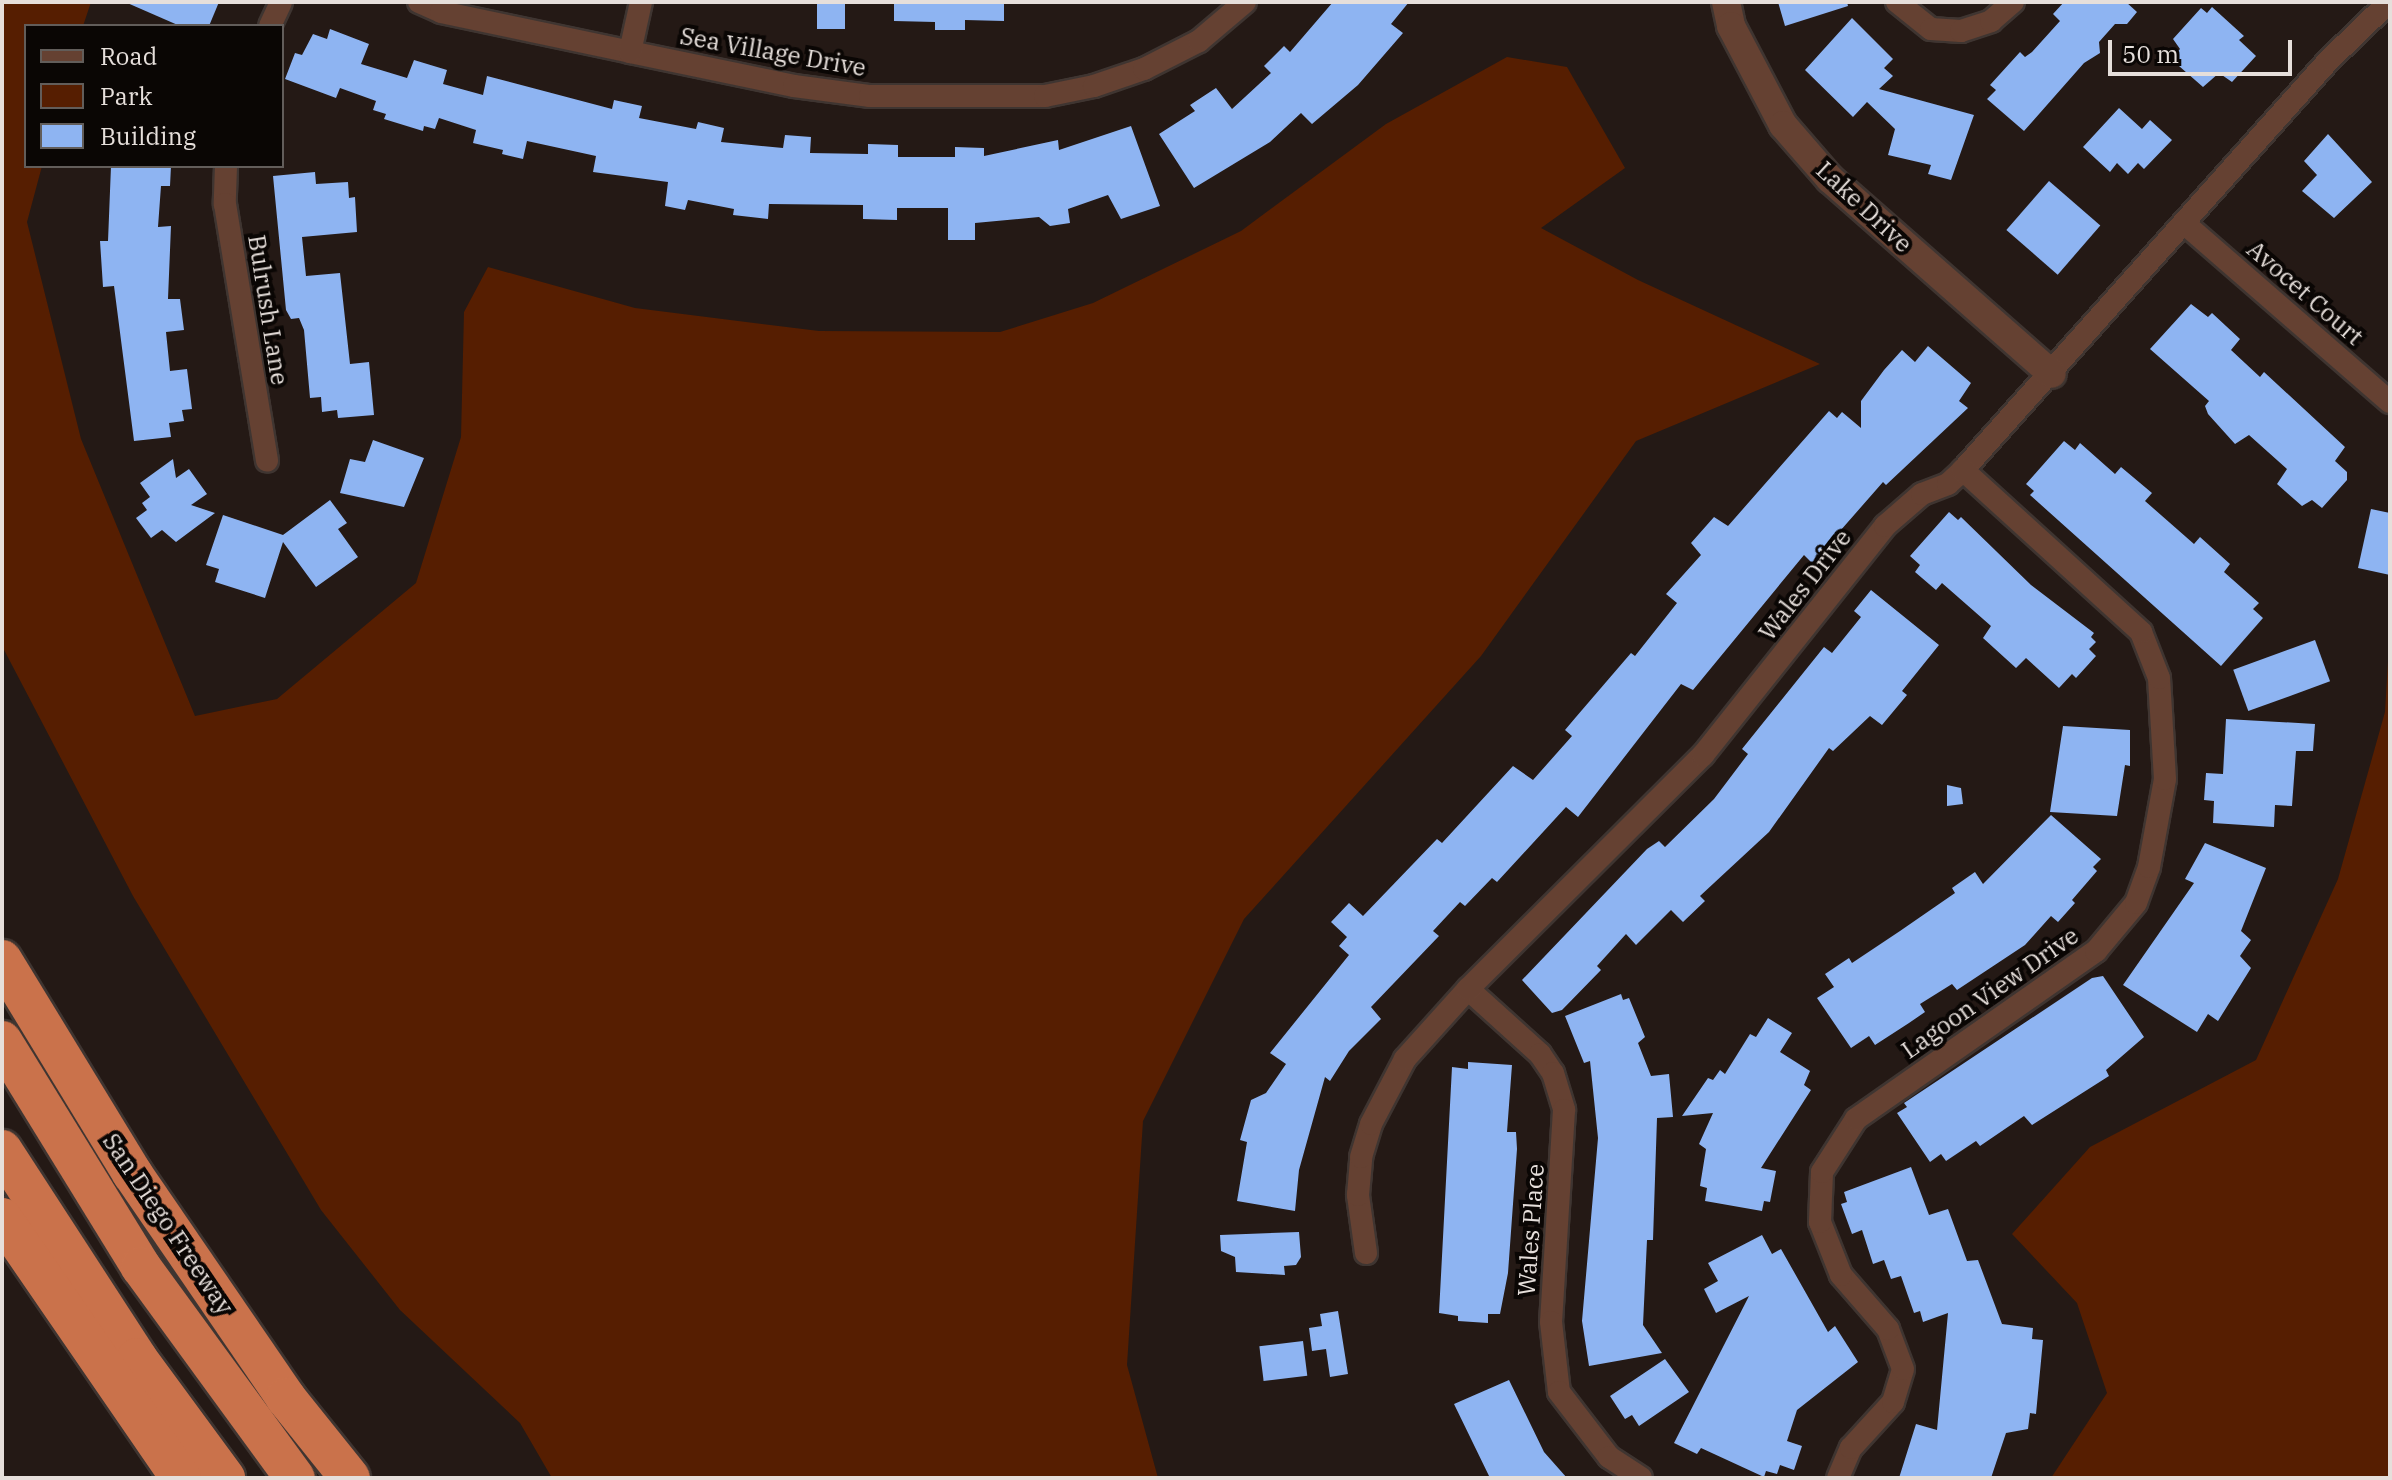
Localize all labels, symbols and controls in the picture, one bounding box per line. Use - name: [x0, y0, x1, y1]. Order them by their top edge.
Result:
- street label: Sea Village Drive: [678, 21, 868, 83]
- legend: [24, 24, 284, 168]
- scale bar: [2112, 24, 2296, 74]
- text: 50 m: [2122, 38, 2179, 70]
- text: Road: [100, 40, 157, 72]
- text: Park: [100, 80, 152, 112]
- text: Building: [100, 120, 196, 152]
- street label: Lake Drive: [1810, 156, 1918, 258]
- street label: Bulrush Lane: [242, 233, 294, 387]
- street label: Avocet Court: [2241, 235, 2369, 351]
- street label: Wales Drive: [1753, 524, 1857, 646]
- street label: Lagoon View Drive: [1896, 921, 2084, 1065]
- street label: San Diego Freeway: [97, 1128, 239, 1320]
- street label: Wales Place: [1512, 1163, 1550, 1297]

